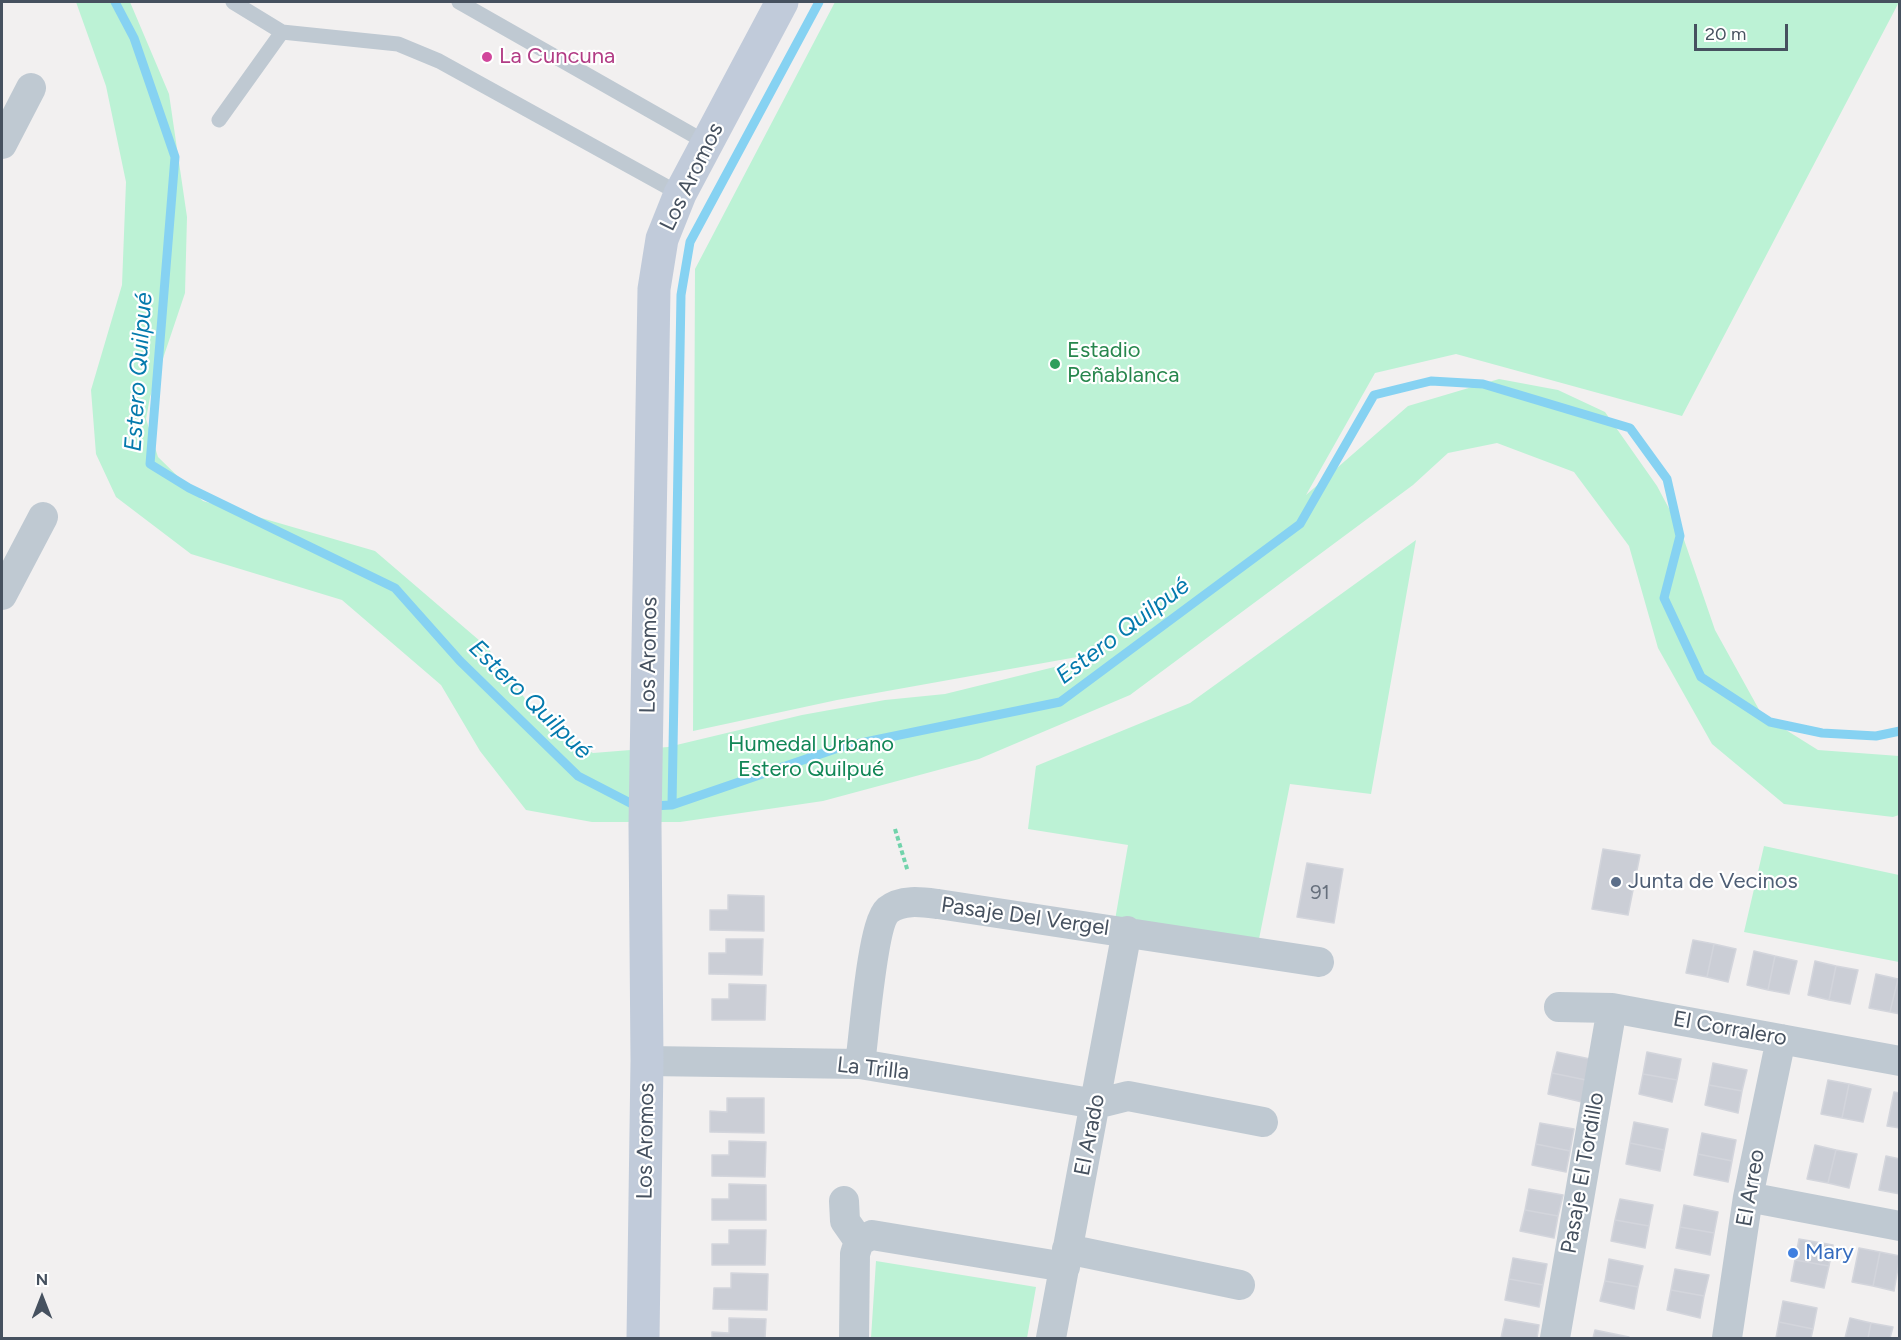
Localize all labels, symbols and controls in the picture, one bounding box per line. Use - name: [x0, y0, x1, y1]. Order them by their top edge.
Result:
- scale bar: [1697, 12, 1792, 50]
- text: 20 m: [1705, 23, 1746, 45]
- place label: La Cuncuna: [499, 44, 615, 70]
- marker: La Cuncuna: [480, 50, 494, 64]
- street label: Los Aromos: [655, 119, 729, 235]
- water label: Estero Quilpué: [119, 291, 159, 453]
- place label: Estadio Peñablanca: [1067, 338, 1179, 390]
- marker: Estadio Peñablanca: [1048, 357, 1062, 371]
- water label: Estero Quilpué: [1051, 571, 1195, 691]
- street label: Los Aromos: [635, 596, 663, 714]
- water label: Estero Quilpué: [463, 634, 597, 766]
- park label: Humedal Urbano Estero Quilpué: [728, 732, 894, 784]
- place label: Junta de Vecinos: [1628, 869, 1798, 895]
- marker: Junta de Vecinos: [1609, 875, 1623, 889]
- house number: 91: [1310, 881, 1330, 905]
- street label: Pasaje Del Vergel: [939, 892, 1111, 942]
- street label: El Corralero: [1671, 1006, 1789, 1052]
- street label: La Trilla: [835, 1052, 911, 1086]
- street label: Los Aromos: [632, 1082, 660, 1200]
- street label: Pasaje El Tordillo: [1556, 1090, 1610, 1256]
- street label: El Arado: [1069, 1092, 1111, 1178]
- street label: El Arreo: [1731, 1147, 1771, 1229]
- place label: Mary: [1805, 1240, 1854, 1266]
- marker: Mary: [1786, 1246, 1800, 1260]
- north arrow: [12, 1268, 72, 1328]
- text: N: [36, 1270, 48, 1289]

